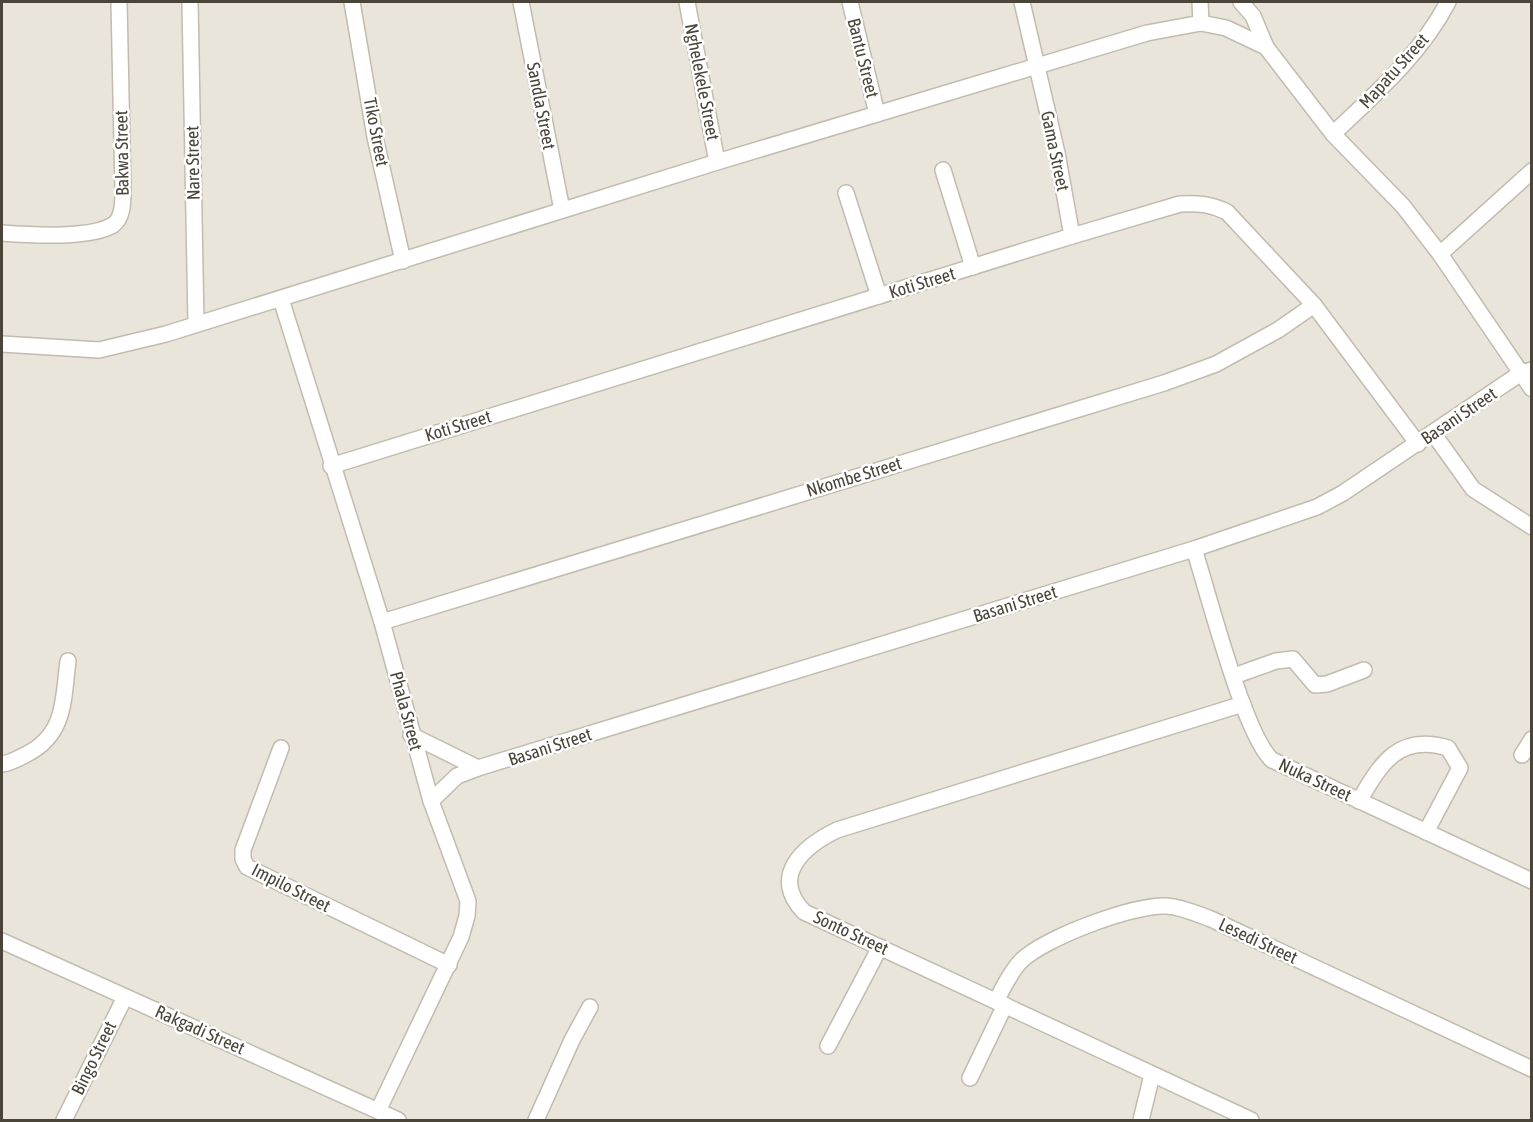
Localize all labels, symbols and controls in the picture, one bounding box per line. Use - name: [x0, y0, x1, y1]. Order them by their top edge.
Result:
- street label: Bantu Street: [843, 16, 884, 100]
- street label: Nghelekele Street: [681, 22, 724, 142]
- street label: Mapatu Street: [1355, 29, 1433, 112]
- street label: Sandla Street: [523, 61, 560, 151]
- street label: Tiko Street: [360, 96, 393, 168]
- street label: Gama Street: [1037, 109, 1074, 193]
- street label: Bakwa Street: [110, 110, 133, 196]
- street label: Nare Street: [181, 126, 204, 200]
- street label: Koti Street: [886, 263, 958, 303]
- street label: Basani Street: [1417, 383, 1500, 448]
- street label: Koti Street: [422, 406, 494, 446]
- street label: Nkombe Street: [804, 452, 904, 501]
- street label: Basani Street: [970, 581, 1059, 626]
- street label: Phala Street: [386, 669, 427, 753]
- street label: Basani Street: [505, 723, 594, 770]
- street label: Nuka Street: [1276, 754, 1355, 805]
- street label: Impilo Street: [248, 859, 334, 916]
- street label: Sonto Street: [810, 906, 892, 959]
- street label: Lesedi Street: [1216, 913, 1301, 968]
- street label: Rakgadi Street: [152, 1000, 248, 1059]
- street label: Bingo Street: [67, 1018, 120, 1098]

